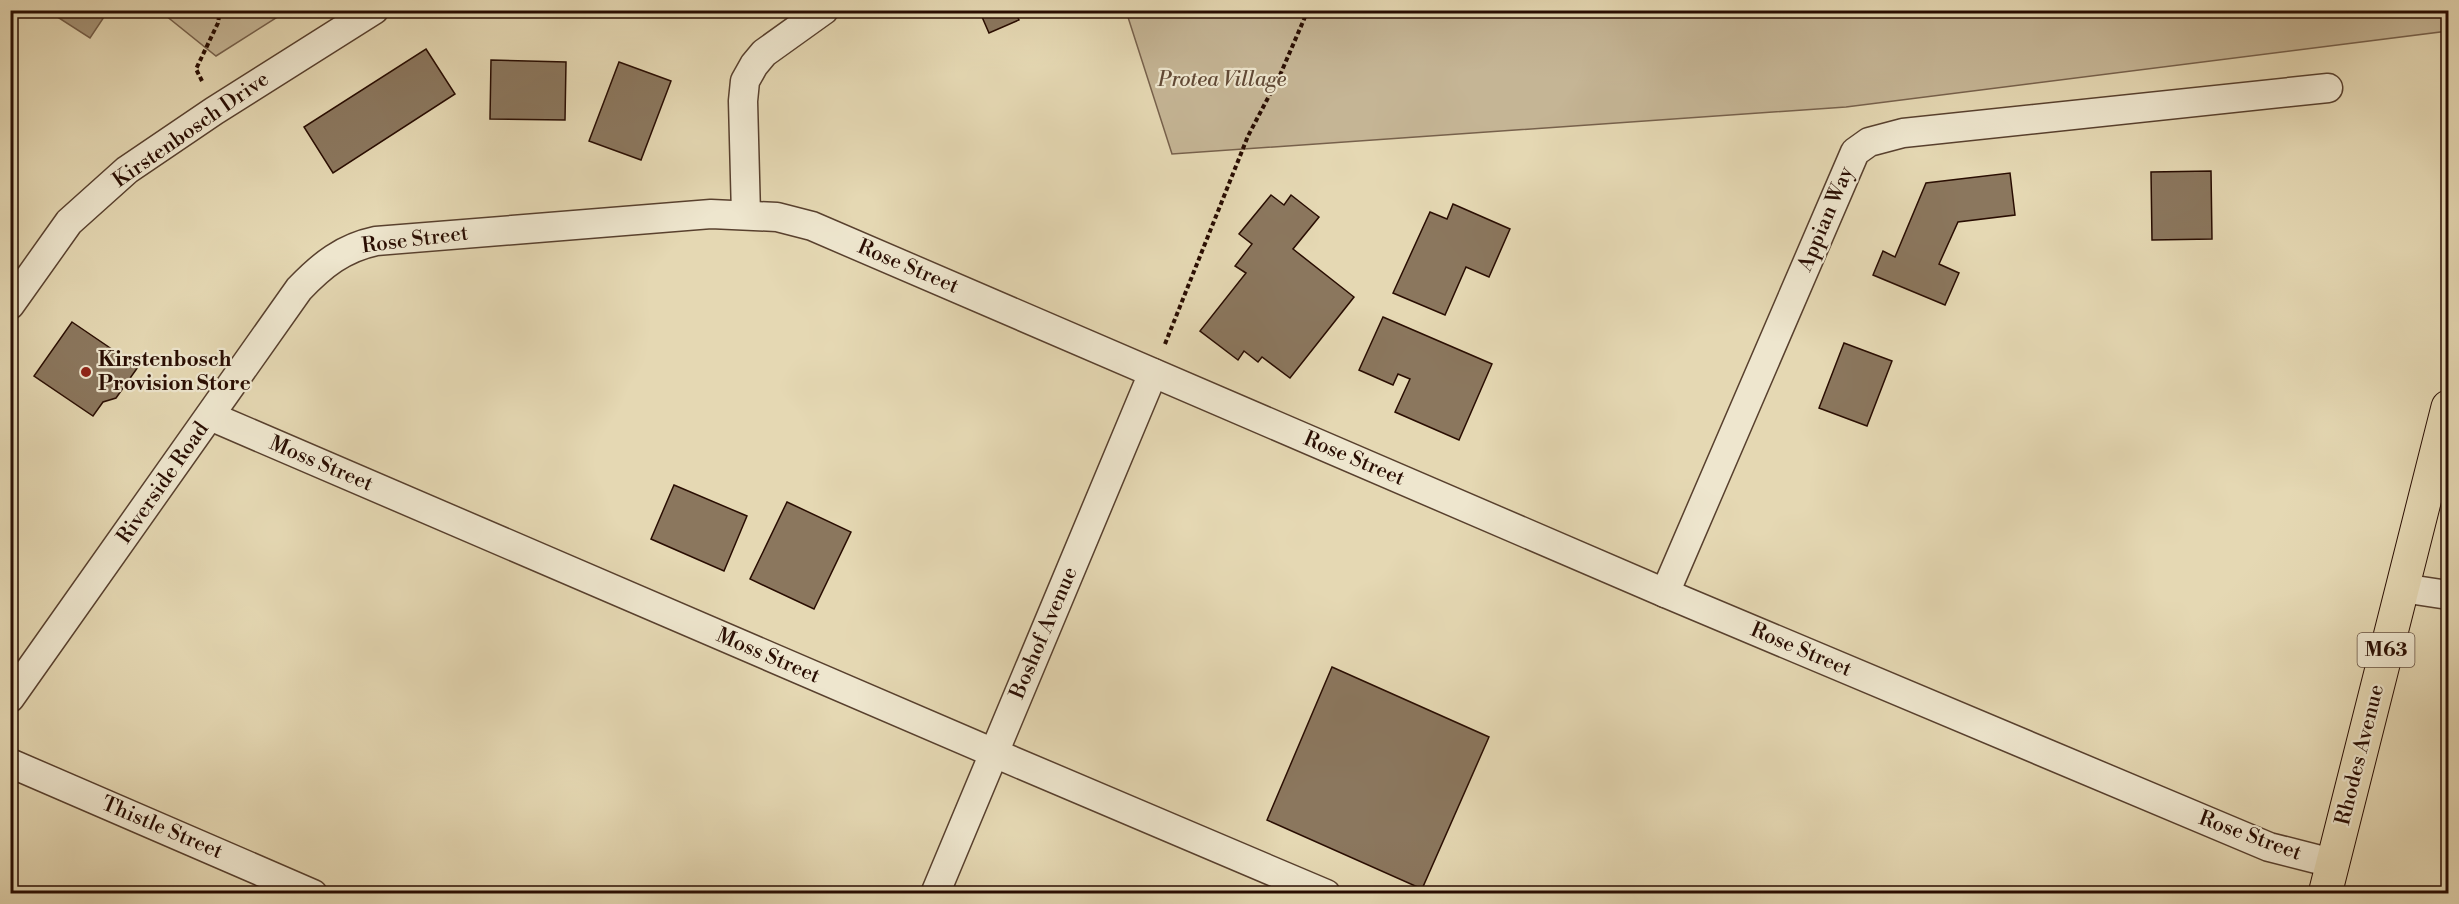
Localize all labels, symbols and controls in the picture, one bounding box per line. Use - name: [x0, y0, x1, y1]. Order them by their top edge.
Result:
- street label: Kirstenbosch Drive: [108, 66, 274, 194]
- park label: Protea Village: [1157, 67, 1287, 93]
- street label: Appian Way: [1792, 162, 1860, 276]
- street label: Rose Street: [360, 220, 470, 259]
- street label: Rose Street: [854, 234, 963, 300]
- place label: Kirstenbosch Provision Store: [98, 347, 251, 397]
- marker: Kirstenbosch Provision Store: [79, 365, 93, 379]
- street label: Riverside Road: [111, 417, 215, 549]
- street label: Rose Street: [1300, 426, 1409, 492]
- street label: Moss Street: [265, 431, 377, 498]
- street label: Boshof Avenue: [1004, 563, 1083, 704]
- street label: Rose Street: [1747, 617, 1856, 683]
- street label: Moss Street: [712, 623, 824, 690]
- road number: M63: [2358, 633, 2414, 667]
- street label: Rhodes Avenue: [2330, 682, 2390, 828]
- street label: Thistle Street: [98, 791, 227, 865]
- street label: Rose Street: [2195, 805, 2305, 867]

